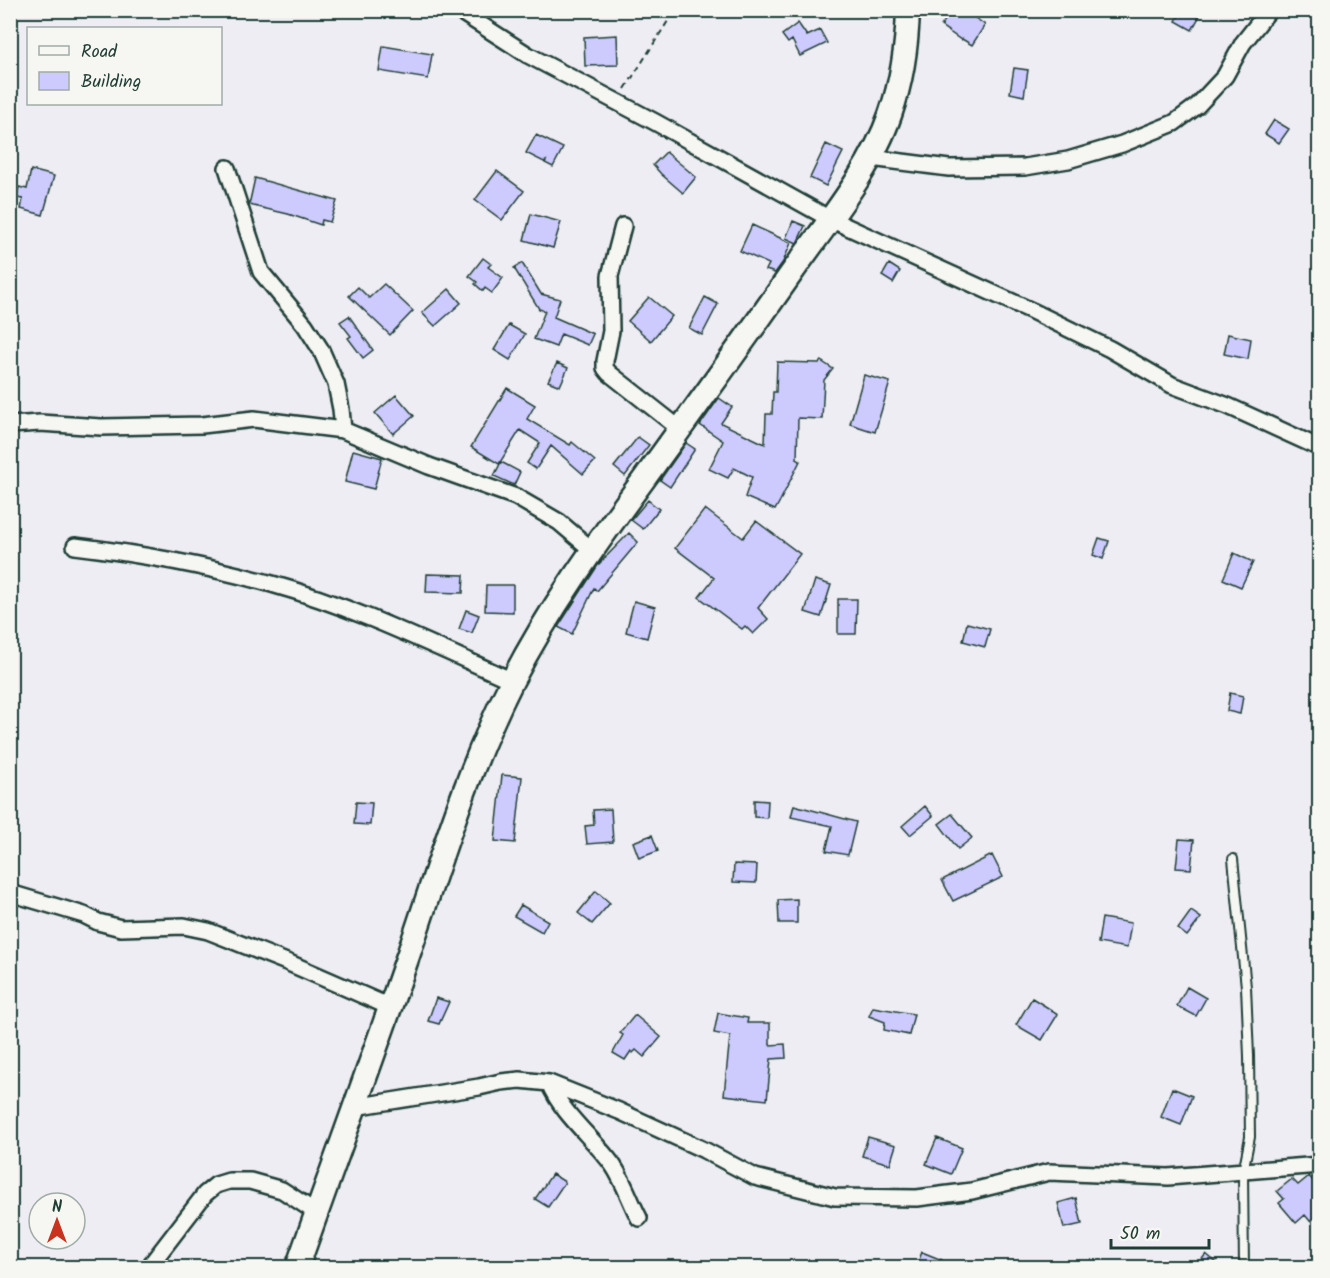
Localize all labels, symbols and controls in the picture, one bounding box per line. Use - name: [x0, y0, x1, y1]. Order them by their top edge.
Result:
- legend: [27, 27, 222, 105]
- text: Road: [81, 38, 118, 67]
- text: Building: [81, 68, 141, 97]
- north arrow: [27, 1191, 87, 1251]
- text: N: [52, 1195, 62, 1220]
- scale bar: [1111, 1212, 1208, 1250]
- text: 50 m: [1120, 1220, 1160, 1249]

